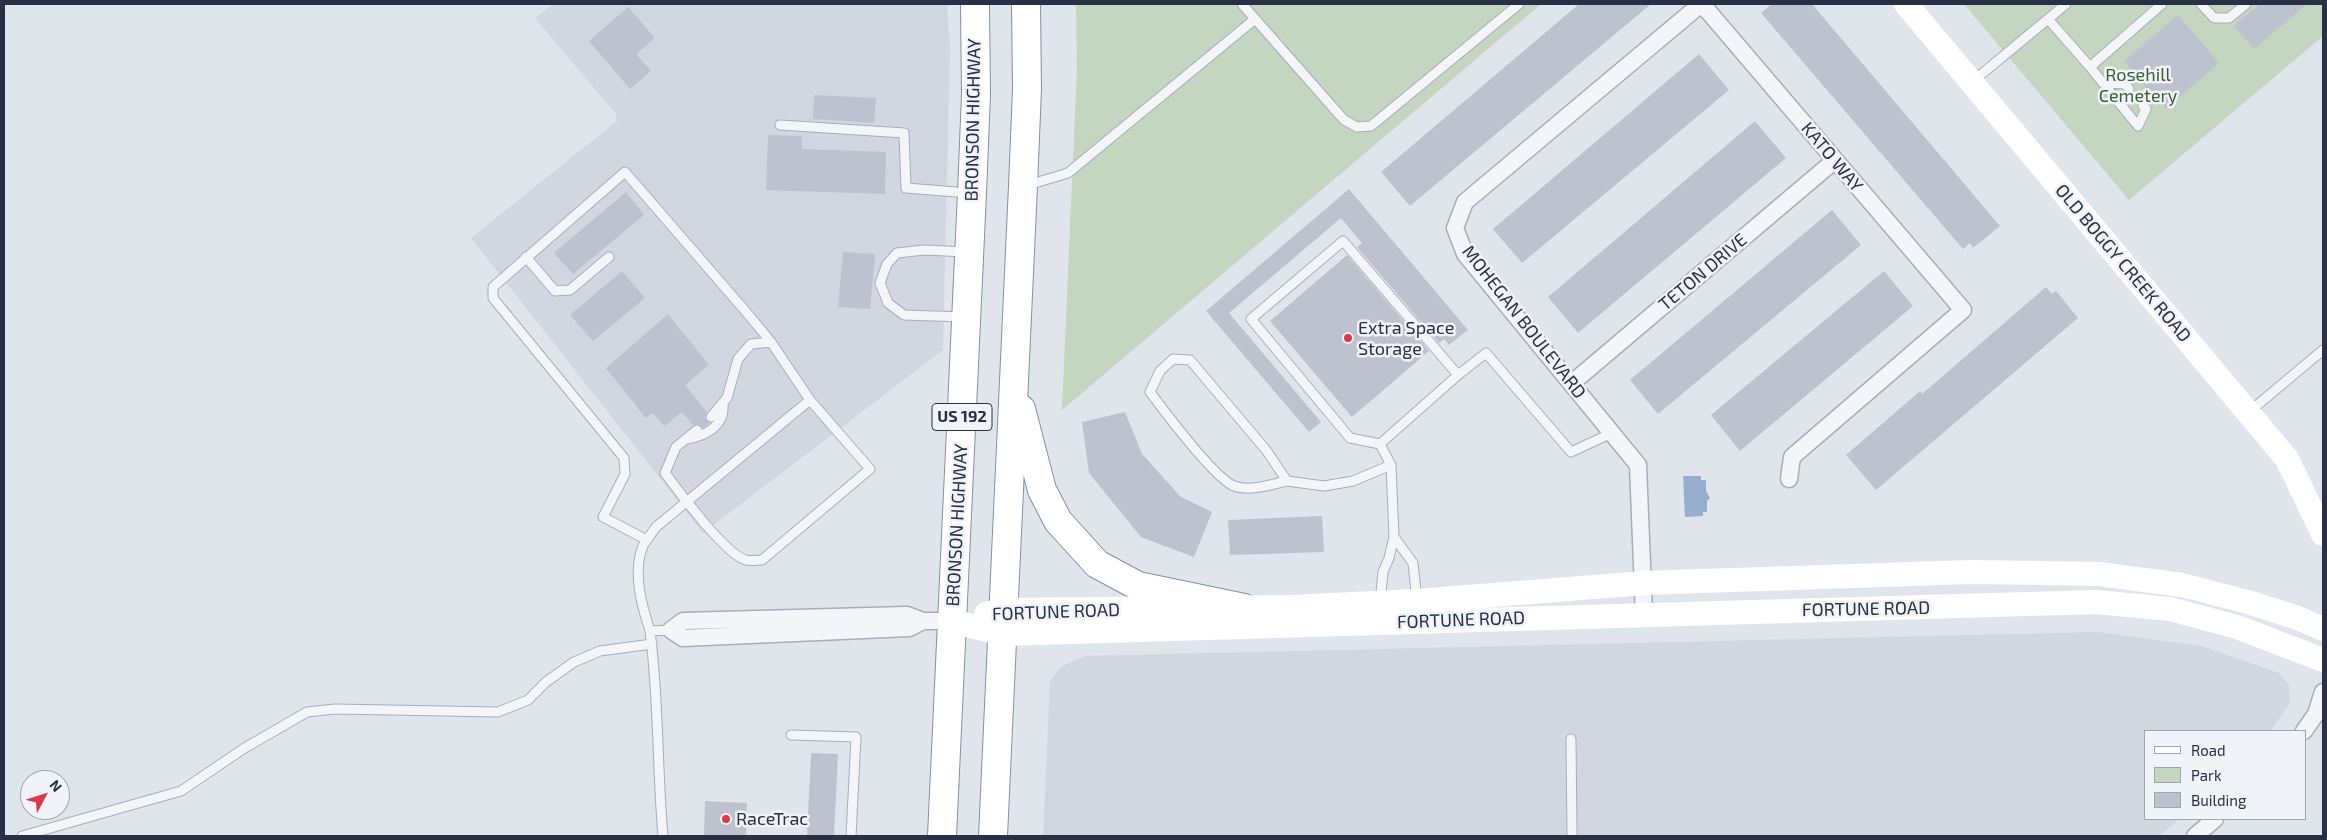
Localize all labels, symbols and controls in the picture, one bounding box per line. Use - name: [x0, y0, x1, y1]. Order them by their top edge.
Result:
- street label: BRONSON HIGHWAY: [961, 38, 985, 202]
- park label: Rosehill Cemetery: [2099, 64, 2177, 106]
- street label: KATO WAY: [1797, 118, 1867, 196]
- street label: OLD BOGGY CREEK ROAD: [2051, 180, 2195, 346]
- street label: TETON DRIVE: [1655, 229, 1751, 315]
- street label: MOHEGAN BOULEVARD: [1458, 241, 1590, 403]
- place label: Extra Space Storage: [1358, 317, 1454, 359]
- marker: Extra Space Storage: [1342, 332, 1354, 344]
- road number: US 192: [932, 404, 992, 431]
- street label: BRONSON HIGHWAY: [942, 443, 972, 607]
- street label: FORTUNE ROAD: [1802, 597, 1930, 621]
- street label: FORTUNE ROAD: [992, 599, 1120, 625]
- street label: FORTUNE ROAD: [1397, 607, 1525, 633]
- legend: [2144, 730, 2307, 820]
- text: Road: [2191, 741, 2226, 759]
- text: Park: [2191, 766, 2222, 784]
- north arrow: [20, 770, 70, 820]
- text: N: [46, 776, 66, 795]
- text: Building: [2191, 791, 2246, 809]
- place label: RaceTrac: [736, 808, 808, 830]
- marker: RaceTrac: [720, 813, 732, 825]

